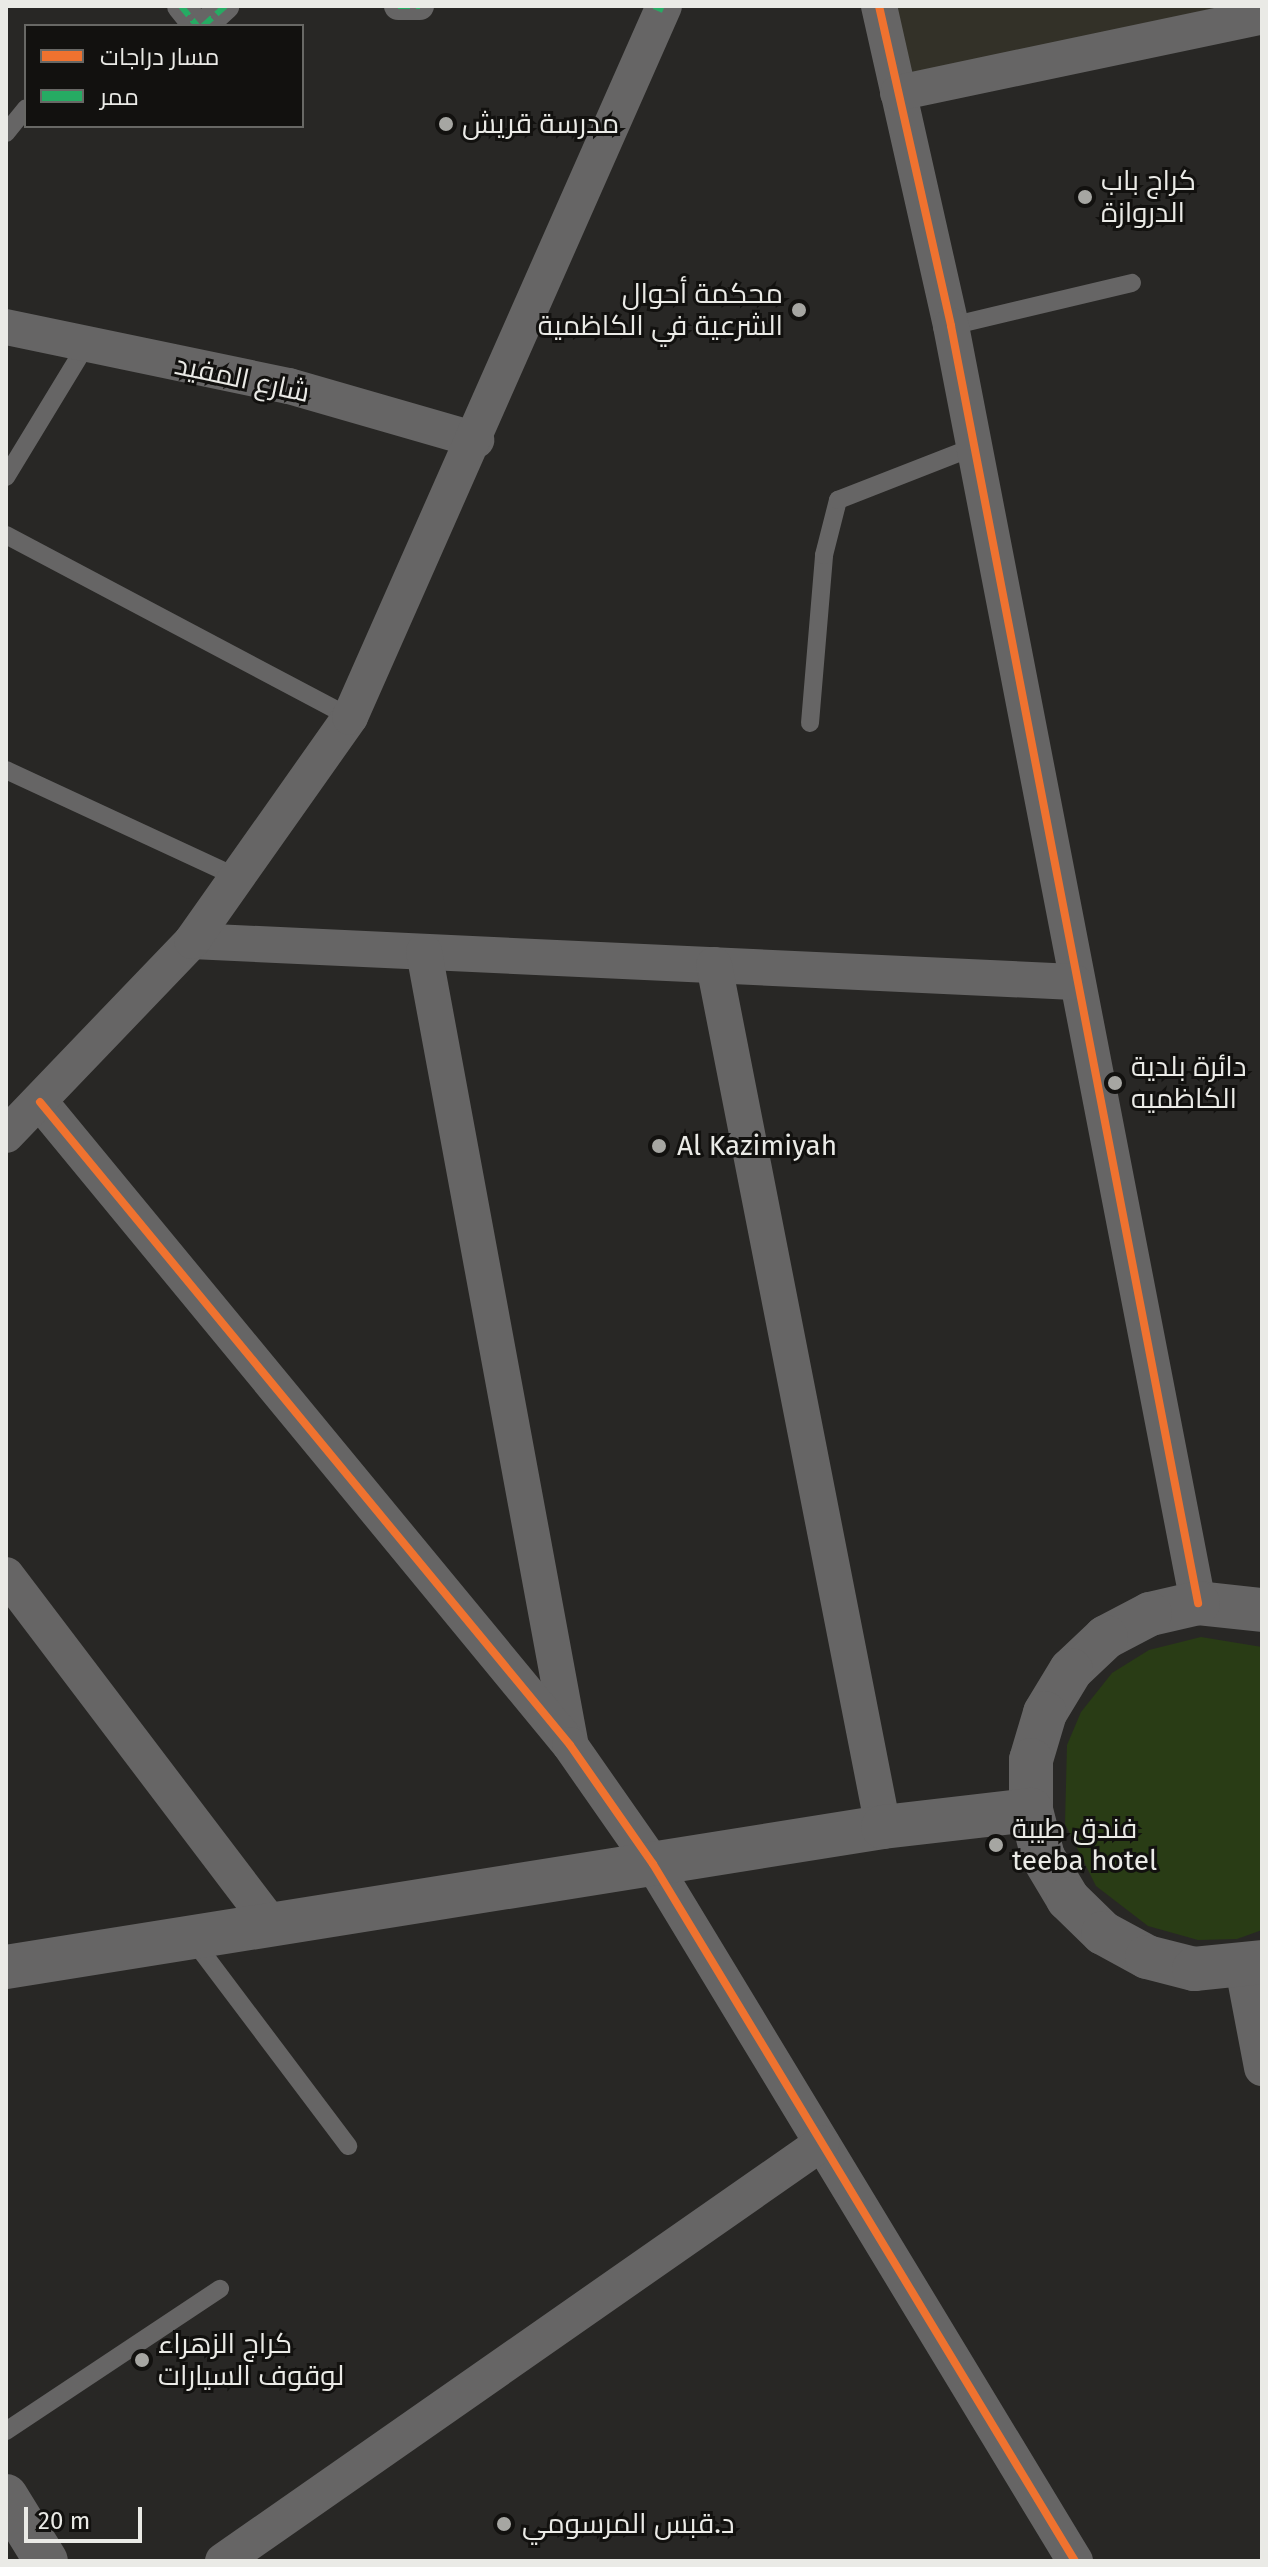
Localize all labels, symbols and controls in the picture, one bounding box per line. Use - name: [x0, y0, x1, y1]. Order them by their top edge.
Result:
- legend: [24, 24, 304, 128]
- text: مسار دراجات: [100, 43, 220, 71]
- text: ممر: [100, 83, 139, 111]
- place label: مدرسة قريش: [462, 107, 619, 141]
- marker: مدرسة قريش: [437, 115, 455, 133]
- place label: كراج باب الدروازة: [1101, 164, 1196, 230]
- marker: كراج باب الدروازة: [1076, 188, 1094, 206]
- place label: محكمة أحوال الشرعية في الكاظمية: [538, 277, 783, 343]
- marker: محكمة أحوال الشرعية في الكاظمية: [790, 301, 808, 319]
- street label: شارع المفيد: [172, 348, 312, 410]
- place label: دائرة بلدية الكاظميه: [1131, 1050, 1246, 1116]
- marker: دائرة بلدية الكاظميه: [1106, 1074, 1124, 1092]
- place label: Al Kazimiyah: [677, 1129, 837, 1163]
- marker: Al Kazimiyah: [648, 1135, 670, 1157]
- place label: فندق طيبة teeba hotel: [1012, 1812, 1157, 1878]
- marker: فندق طيبة teeba hotel: [987, 1836, 1005, 1854]
- place label: كراج الزهراء لوقوف السيارات: [158, 2327, 344, 2393]
- marker: كراج الزهراء لوقوف السيارات: [133, 2351, 151, 2369]
- scale bar: [28, 2491, 146, 2541]
- text: 20 m: [38, 2507, 90, 2535]
- place label: د.قبس المرسومي: [522, 2507, 734, 2541]
- marker: د.قبس المرسومي: [493, 2513, 515, 2535]

